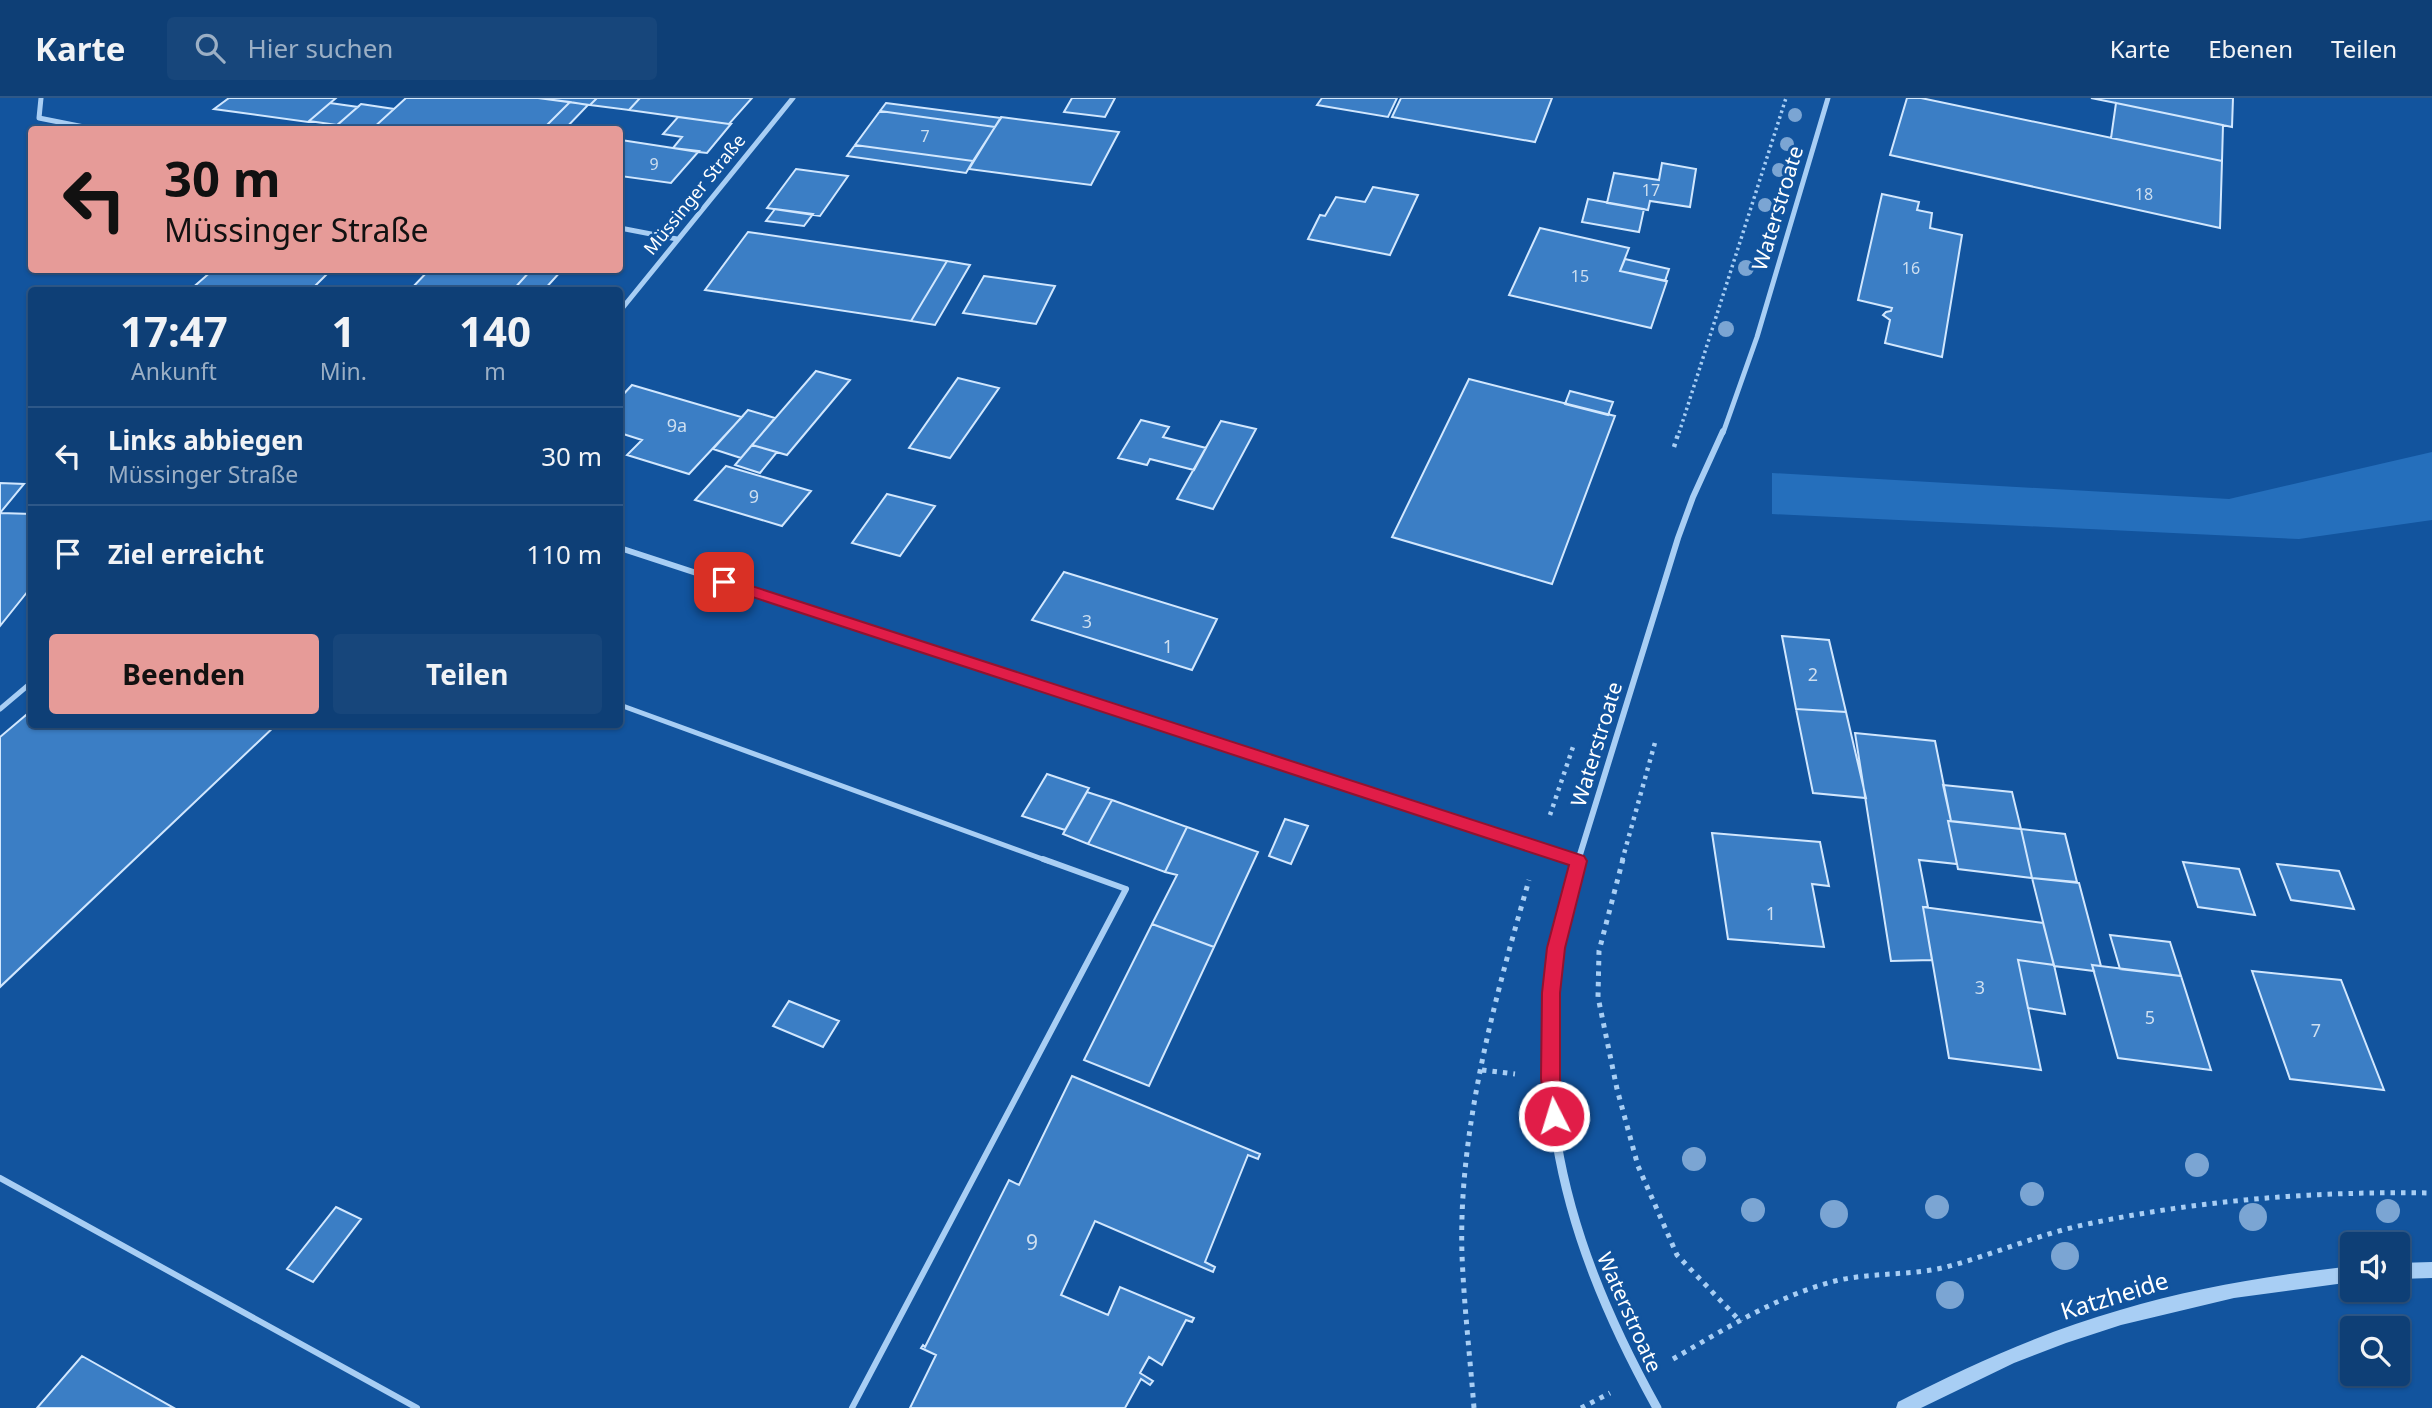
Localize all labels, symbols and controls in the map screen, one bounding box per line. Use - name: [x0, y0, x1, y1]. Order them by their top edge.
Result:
- search box: [167, 17, 657, 80]
- text: Karte: [35, 26, 125, 71]
- icon: search: [191, 29, 229, 67]
- text: Hier suchen: [247, 30, 393, 66]
- text: Karte: [2110, 32, 2170, 65]
- text: Ebenen: [2208, 32, 2293, 65]
- text: Teilen: [2331, 32, 2397, 65]
- house number: 7: [920, 125, 930, 147]
- street label: Müssinger Straße: [638, 129, 750, 259]
- street label: Waterstroate: [1745, 142, 1809, 274]
- text: 30 m: [164, 145, 281, 211]
- house number: 9: [649, 153, 659, 175]
- icon: left: [49, 154, 140, 245]
- house number: 17: [1642, 179, 1660, 201]
- house number: 18: [2135, 183, 2153, 205]
- text: Müssinger Straße: [164, 208, 429, 251]
- house number: 16: [1902, 257, 1920, 279]
- house number: 15: [1571, 265, 1589, 287]
- text: 17:47: [120, 302, 228, 359]
- text: 1: [331, 302, 355, 359]
- text: 140: [459, 302, 531, 359]
- text: Ankunft: [131, 355, 217, 387]
- text: Min.: [320, 355, 367, 387]
- text: m: [484, 355, 506, 387]
- house number: 9a: [667, 413, 687, 437]
- text: Links abbiegen: [108, 422, 304, 458]
- icon: left: [49, 437, 87, 475]
- text: 30 m: [541, 438, 602, 474]
- text: Müssinger Straße: [108, 458, 298, 490]
- house number: 9: [749, 484, 759, 508]
- icon: arrive: [49, 535, 87, 573]
- text: Ziel erreicht: [108, 536, 264, 572]
- text: 110 m: [526, 536, 602, 572]
- pin: [694, 552, 754, 612]
- icon: arrive: [705, 563, 743, 601]
- house number: 3: [1082, 609, 1092, 633]
- button: Beenden: [49, 634, 319, 714]
- button: Teilen: [333, 634, 602, 714]
- house number: 1: [1163, 634, 1173, 658]
- house number: 2: [1808, 662, 1818, 686]
- street label: Waterstroate: [1564, 678, 1628, 810]
- house number: 1: [1766, 901, 1776, 925]
- house number: 3: [1975, 975, 1985, 999]
- house number: 5: [2145, 1005, 2155, 1029]
- house number: 7: [2311, 1018, 2321, 1042]
- position arrow: [1517, 1079, 1591, 1153]
- house number: 9: [1026, 1228, 1038, 1256]
- map controls: [2340, 1232, 2410, 1386]
- button: sound: [2340, 1232, 2410, 1302]
- street label: Waterstroate: [1591, 1247, 1669, 1377]
- street label: Katzheide: [2056, 1263, 2172, 1327]
- button: search: [2340, 1316, 2410, 1386]

